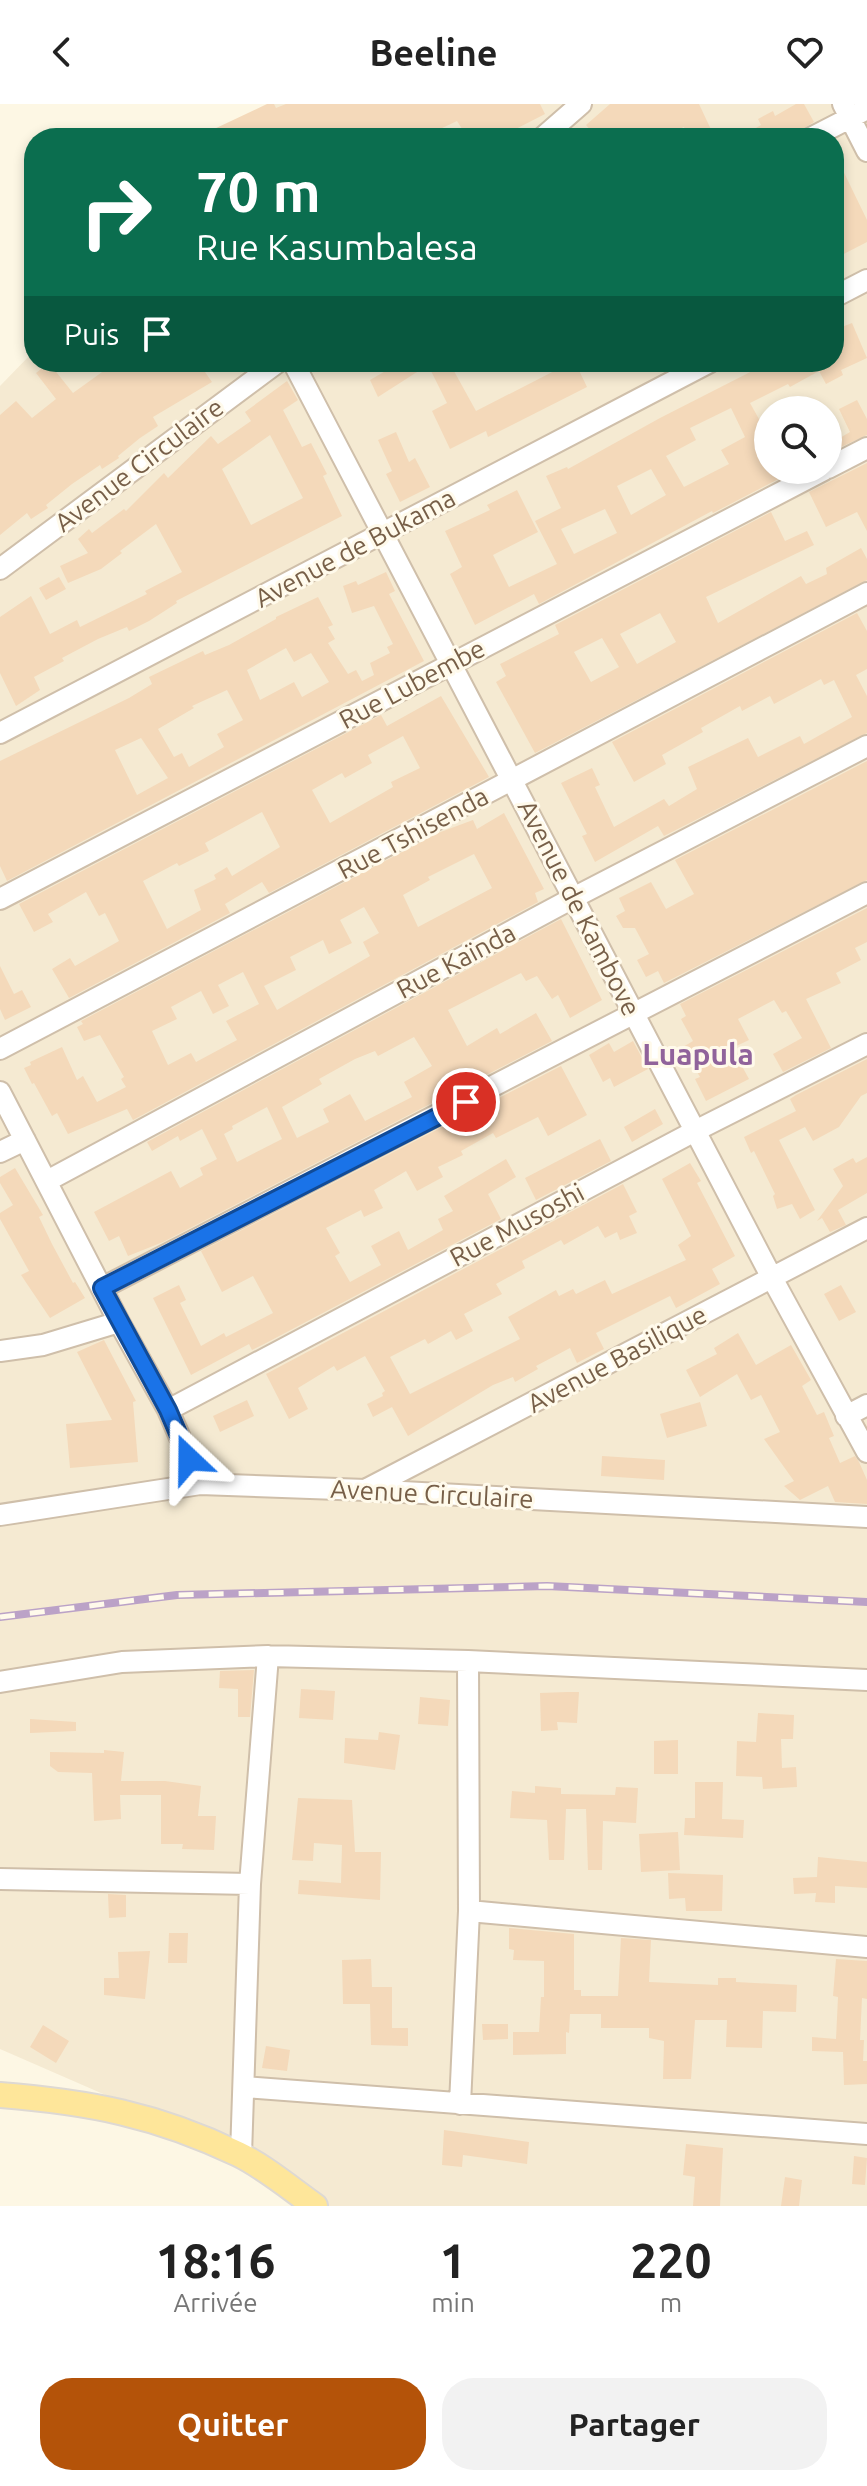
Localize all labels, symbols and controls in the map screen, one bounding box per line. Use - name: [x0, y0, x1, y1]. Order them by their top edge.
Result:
- icon: back: [40, 30, 84, 74]
- icon: heart: [783, 30, 827, 74]
- text: Beeline: [369, 32, 498, 73]
- icon: right: [64, 160, 168, 264]
- text: 70 m: [196, 160, 321, 223]
- text: Rue Kasumbalesa: [196, 226, 478, 267]
- icon: arrive: [135, 312, 179, 356]
- text: Puis: [64, 317, 119, 351]
- street label: Avenue Circulaire: [49, 392, 229, 537]
- map controls: [754, 396, 842, 484]
- button: search: [754, 396, 842, 484]
- street label: Avenue de Bukama: [250, 482, 460, 613]
- street label: Rue Lubembe: [334, 633, 490, 734]
- street label: Rue Tshisenda: [333, 781, 493, 884]
- street label: Avenue de Kambove: [512, 795, 646, 1020]
- street label: Rue Kaïnda: [391, 917, 520, 1004]
- district label: Luapula: [642, 1037, 754, 1071]
- pin: [432, 1068, 500, 1136]
- icon: arrive: [444, 1080, 488, 1124]
- street label: Rue Musoshi: [445, 1177, 589, 1272]
- street label: Avenue Basilique: [522, 1299, 711, 1418]
- position arrow: [147, 1417, 231, 1501]
- street label: Avenue Circulaire: [330, 1474, 534, 1513]
- text: 18:16: [156, 2233, 276, 2287]
- text: 1: [439, 2233, 466, 2287]
- text: 220: [630, 2233, 711, 2287]
- text: Arrivée: [173, 2288, 258, 2317]
- text: min: [431, 2288, 475, 2317]
- text: m: [660, 2288, 682, 2317]
- button: Quitter: [40, 2378, 426, 2470]
- button: Partager: [442, 2378, 827, 2470]

